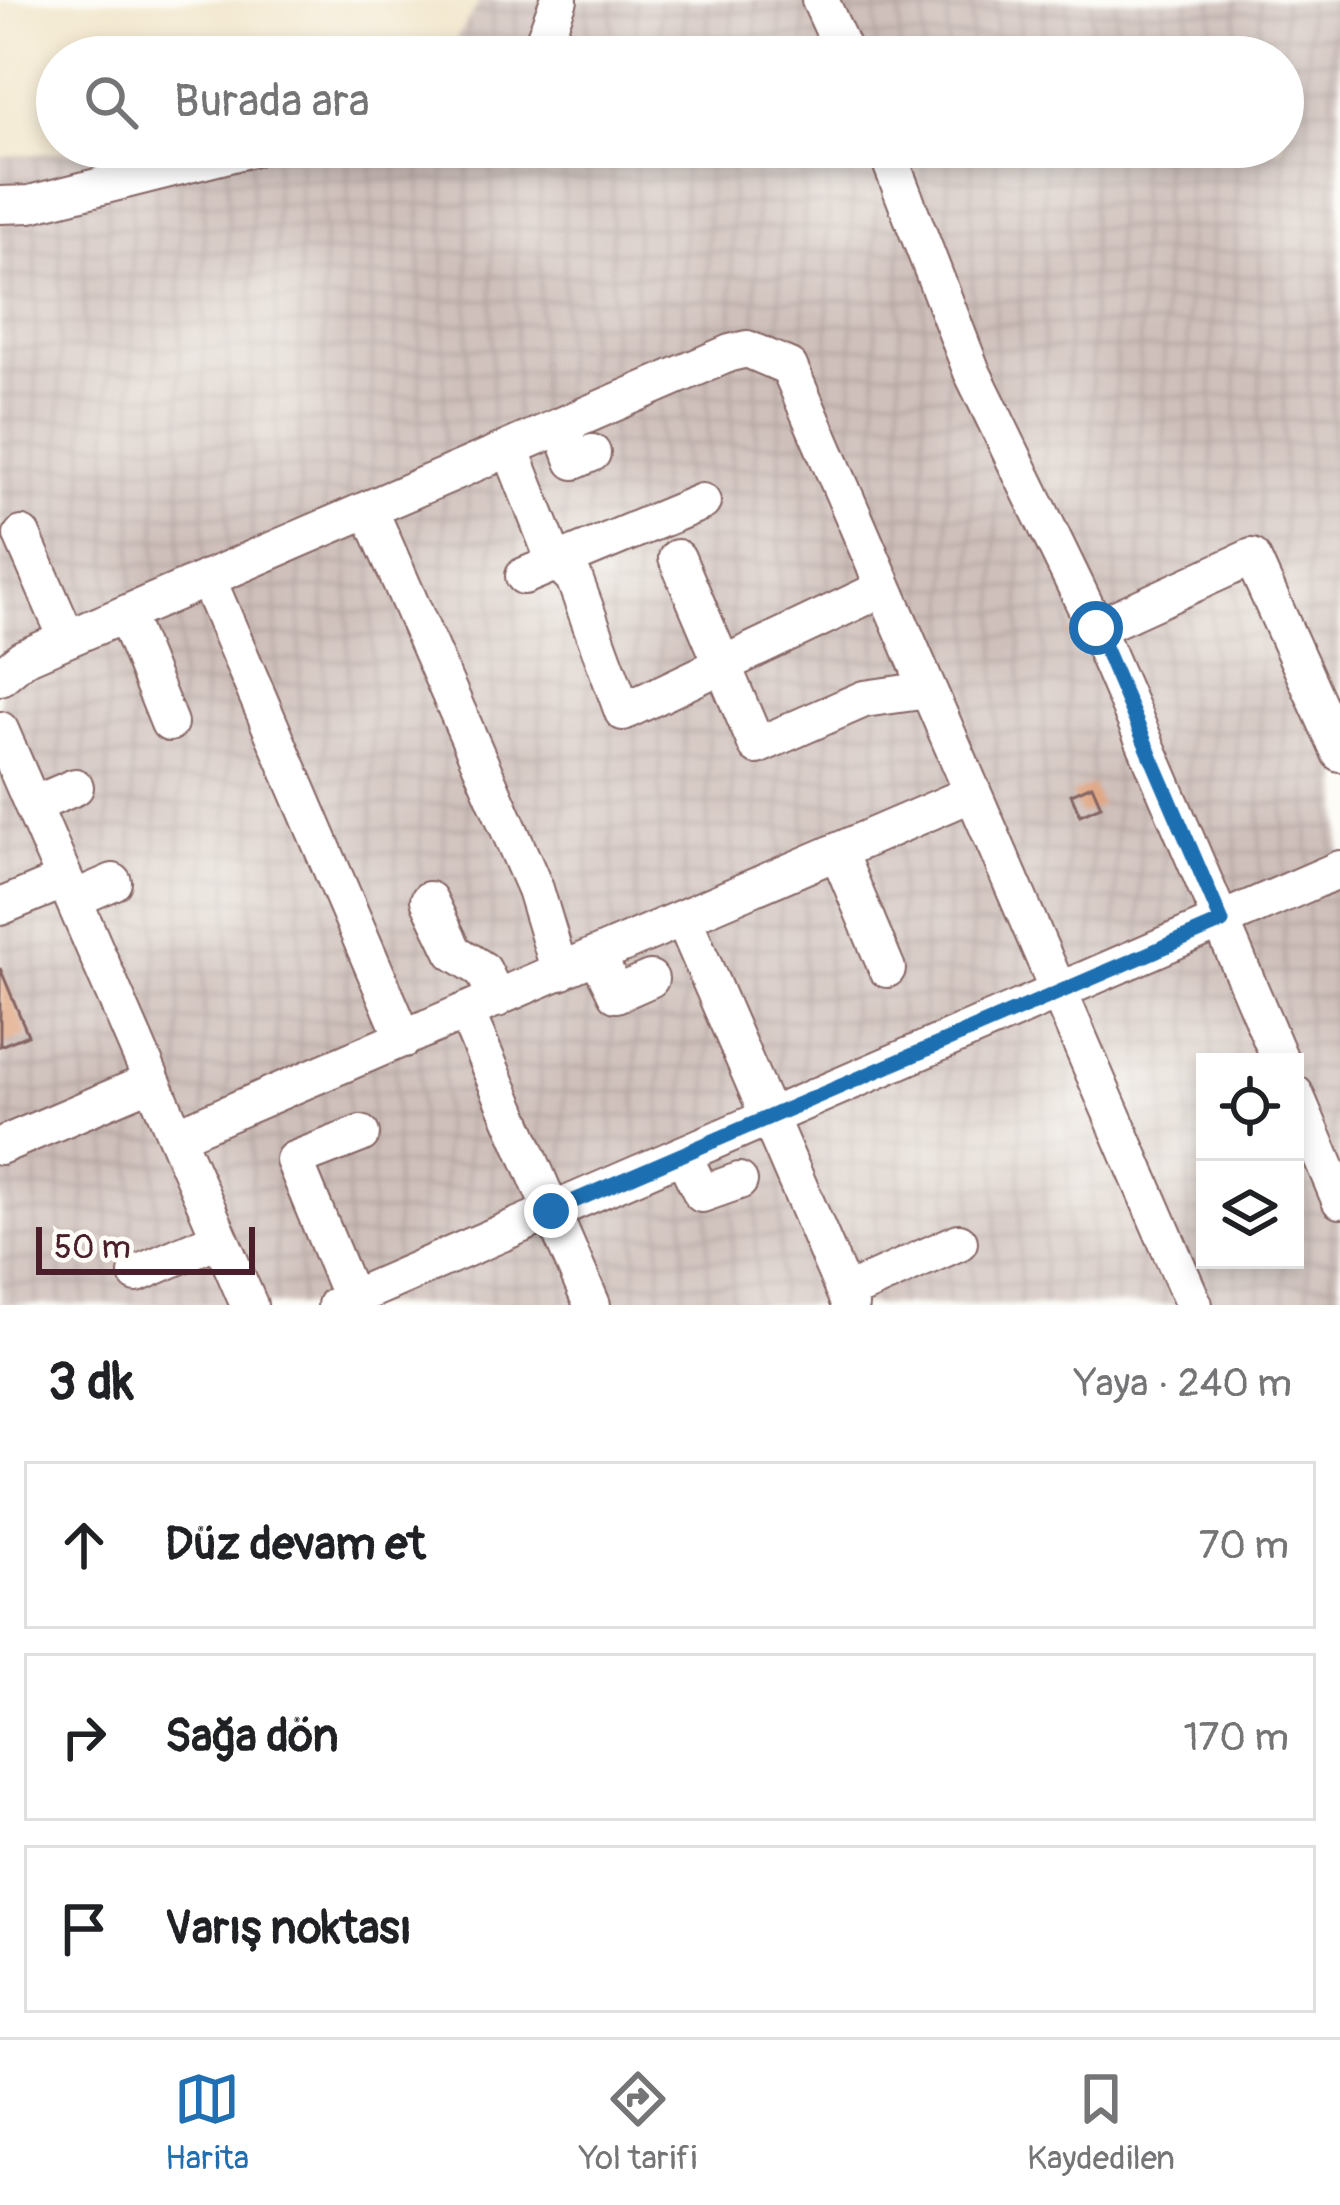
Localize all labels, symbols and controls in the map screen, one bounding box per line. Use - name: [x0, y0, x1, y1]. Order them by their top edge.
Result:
- search box: [36, 36, 1304, 168]
- icon: search: [78, 69, 144, 135]
- text: Burada ara: [174, 74, 370, 130]
- route start: [1069, 601, 1123, 655]
- map controls: [1196, 1053, 1304, 1269]
- button: locate: [1196, 1053, 1304, 1161]
- button: layers: [1196, 1161, 1304, 1269]
- route end: [524, 1184, 578, 1238]
- scale bar: [36, 1221, 255, 1274]
- text: 50 m: [54, 1227, 131, 1268]
- text: 3 dk: [48, 1351, 134, 1415]
- text: Yaya · 240 m: [1074, 1359, 1292, 1408]
- icon: ahead: [51, 1512, 117, 1578]
- text: Düz devam et: [165, 1517, 426, 1573]
- text: 70 m: [1199, 1521, 1289, 1570]
- icon: right: [51, 1704, 117, 1770]
- text: Sağa dön: [165, 1709, 339, 1765]
- text: 170 m: [1183, 1713, 1289, 1762]
- icon: arrive: [51, 1896, 117, 1962]
- text: Varış noktası: [165, 1901, 412, 1957]
- tab: Harita: [165, 2066, 249, 2179]
- tab: Yol tarifi: [579, 2066, 697, 2179]
- tab: Kaydedilen: [1027, 2066, 1175, 2179]

